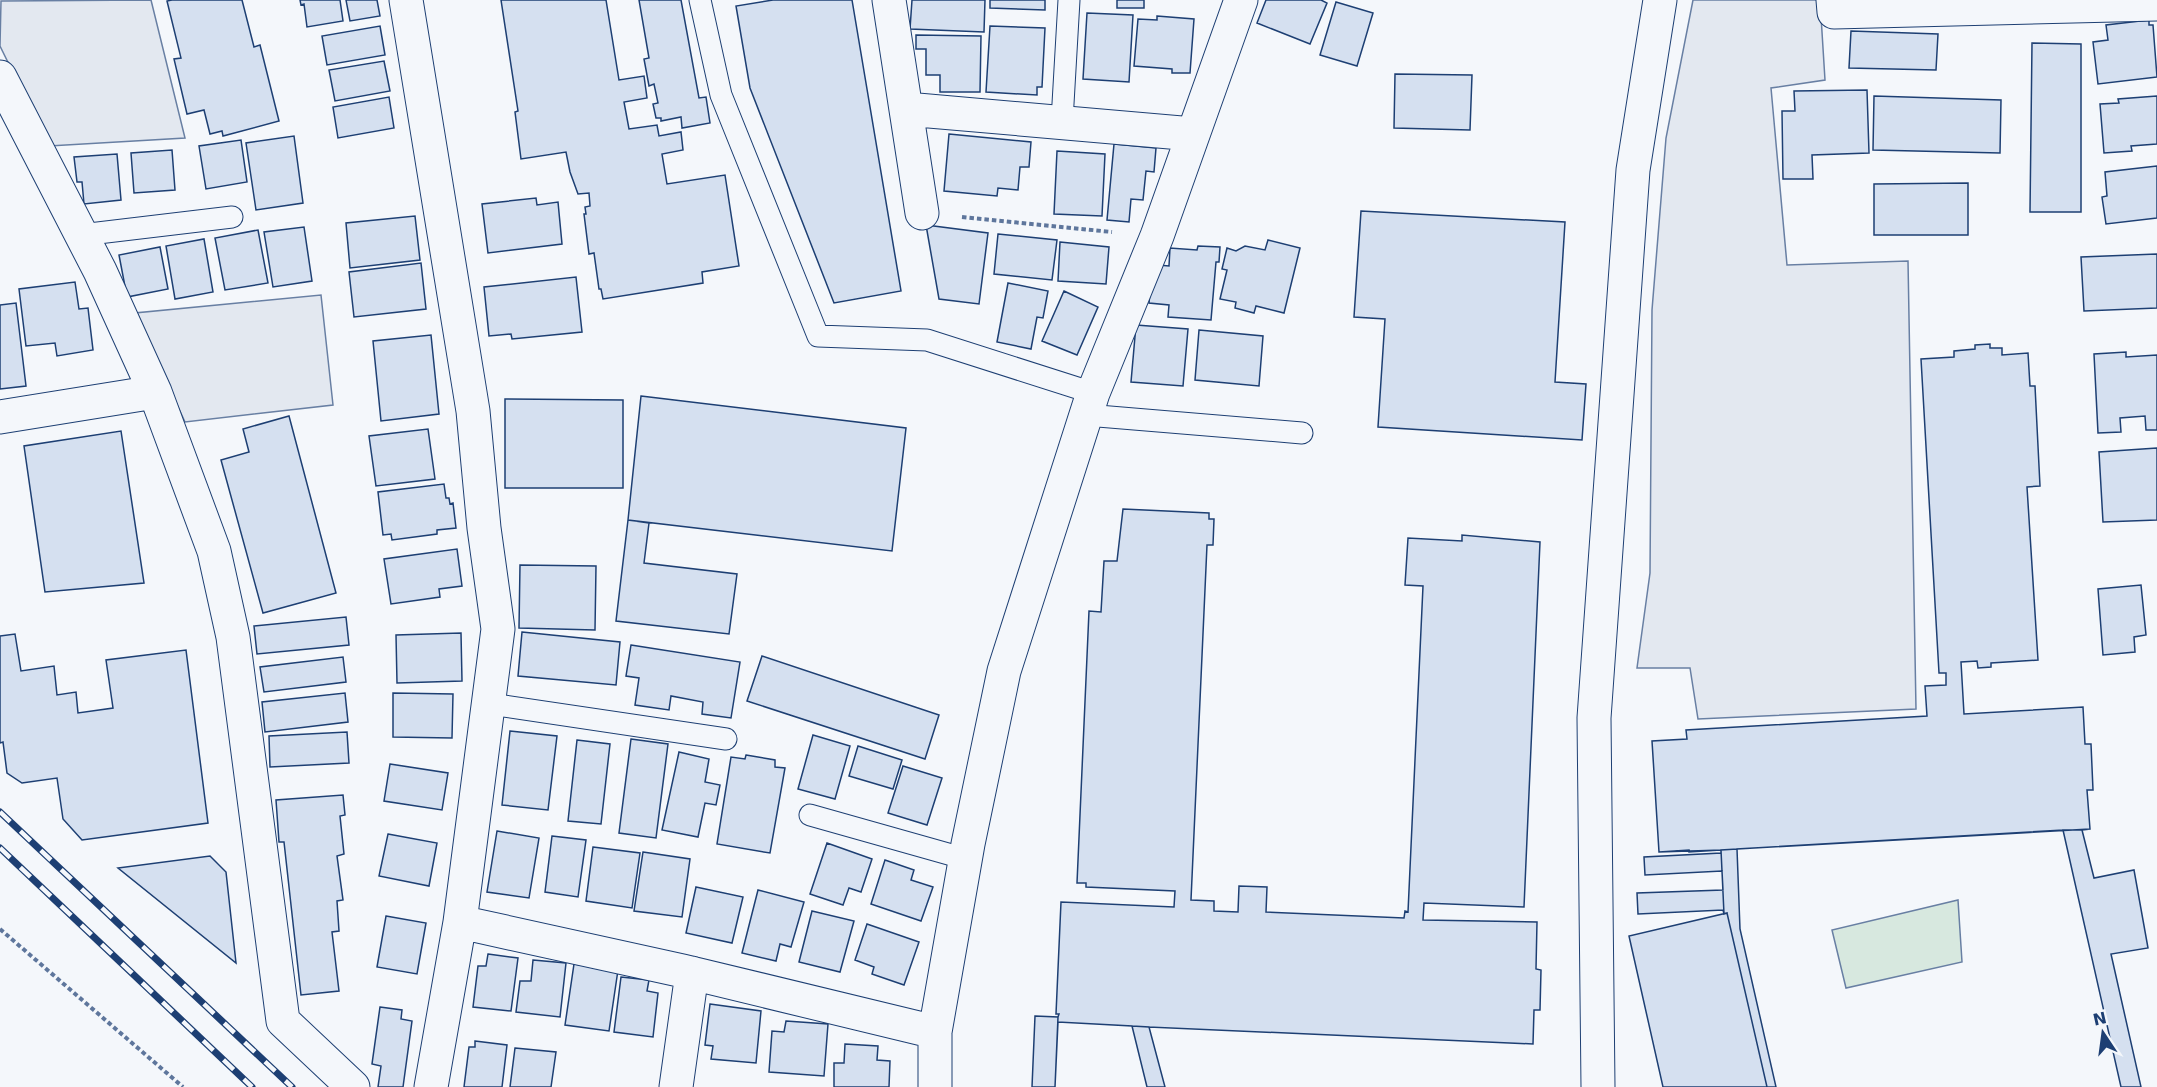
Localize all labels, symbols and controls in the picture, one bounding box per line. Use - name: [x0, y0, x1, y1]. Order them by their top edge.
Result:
- north arrow: [2073, 1003, 2133, 1063]
- text: N: [2091, 1008, 2108, 1030]

